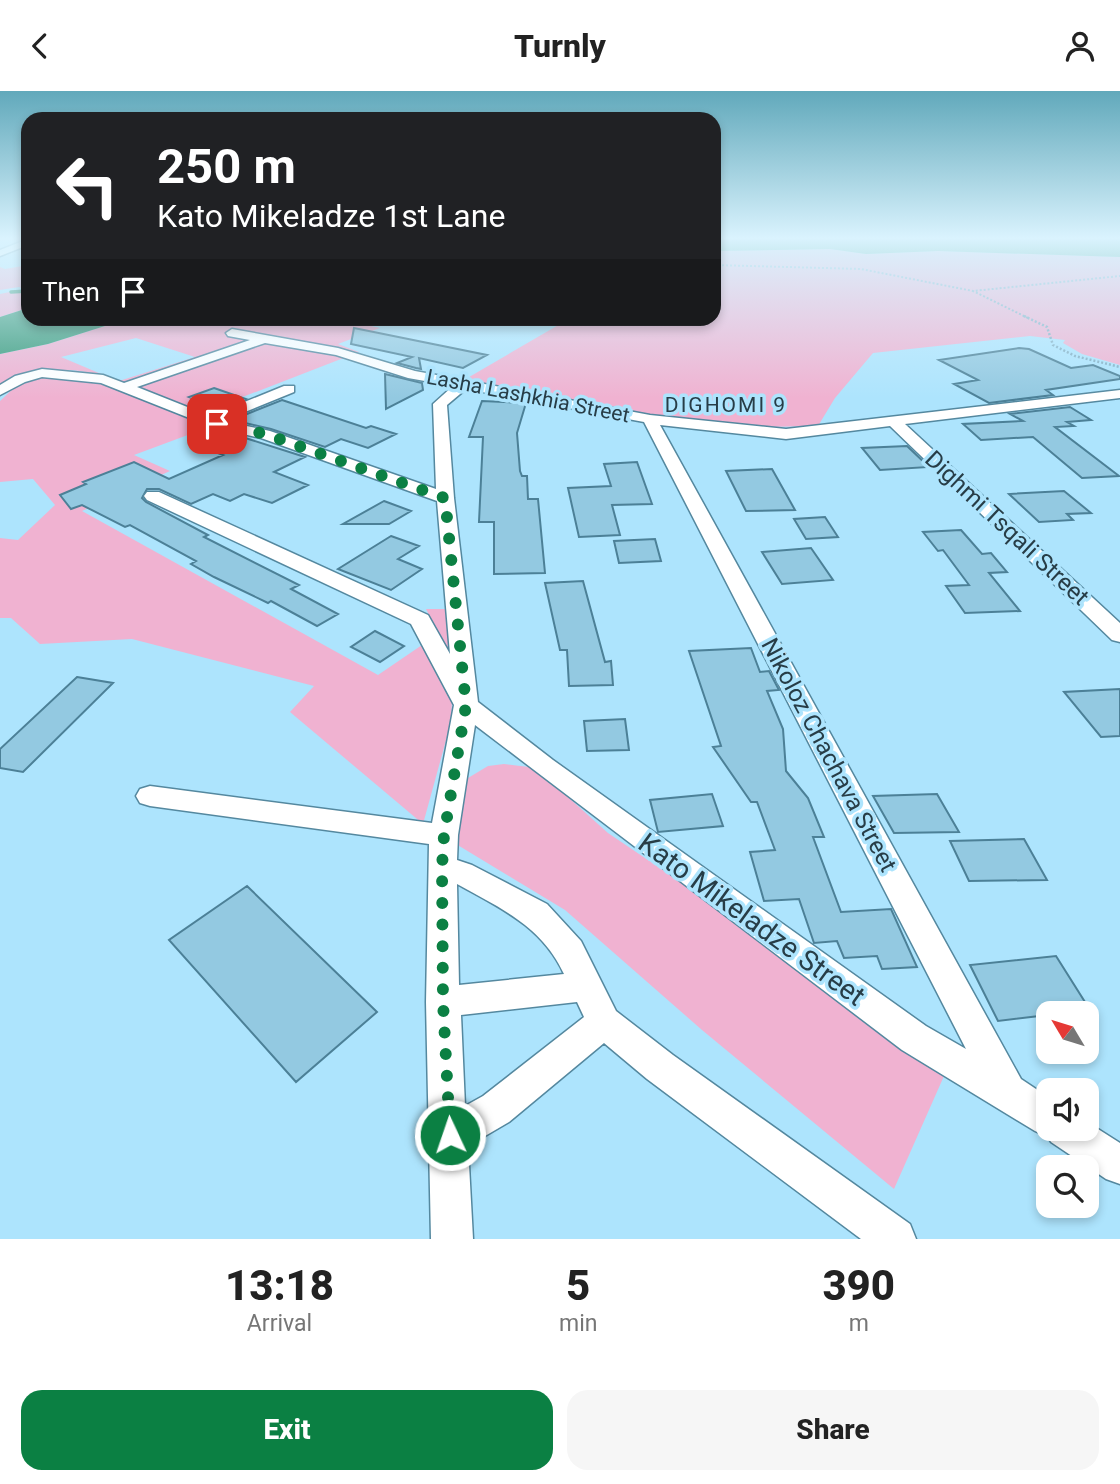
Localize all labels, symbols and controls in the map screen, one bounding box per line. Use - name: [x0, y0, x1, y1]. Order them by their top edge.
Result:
- icon: back: [21, 27, 59, 65]
- text: Turnly: [514, 27, 606, 65]
- icon: person: [1061, 27, 1099, 65]
- text: 250 m: [157, 138, 296, 195]
- icon: left: [42, 140, 133, 231]
- text: Kato Mikeladze 1st Lane: [157, 197, 505, 235]
- icon: arrive: [114, 273, 152, 311]
- text: Then: [42, 277, 100, 307]
- street label: Lasha Lashkhia Street: [424, 365, 632, 427]
- district label: DIGHOMI 9: [665, 393, 787, 417]
- pin: [187, 394, 247, 454]
- icon: arrive: [198, 405, 236, 443]
- street label: Dighmi Tsqali Street: [919, 445, 1095, 611]
- street label: Nikoloz Chachava Street: [756, 633, 903, 877]
- street label: Kato Mikeladze Street: [632, 826, 871, 1013]
- north arrow: [1036, 1001, 1099, 1064]
- map controls: [1036, 1001, 1099, 1218]
- button: sound: [1036, 1078, 1099, 1141]
- position arrow: [413, 1098, 487, 1172]
- button: search: [1036, 1155, 1099, 1218]
- text: 13:18: [225, 1261, 334, 1310]
- text: 5: [566, 1261, 590, 1310]
- text: 390: [822, 1261, 895, 1310]
- text: Arrival: [247, 1310, 312, 1337]
- text: min: [559, 1310, 597, 1337]
- text: m: [849, 1310, 869, 1337]
- button: Exit: [21, 1390, 553, 1470]
- button: Share: [567, 1390, 1099, 1470]

